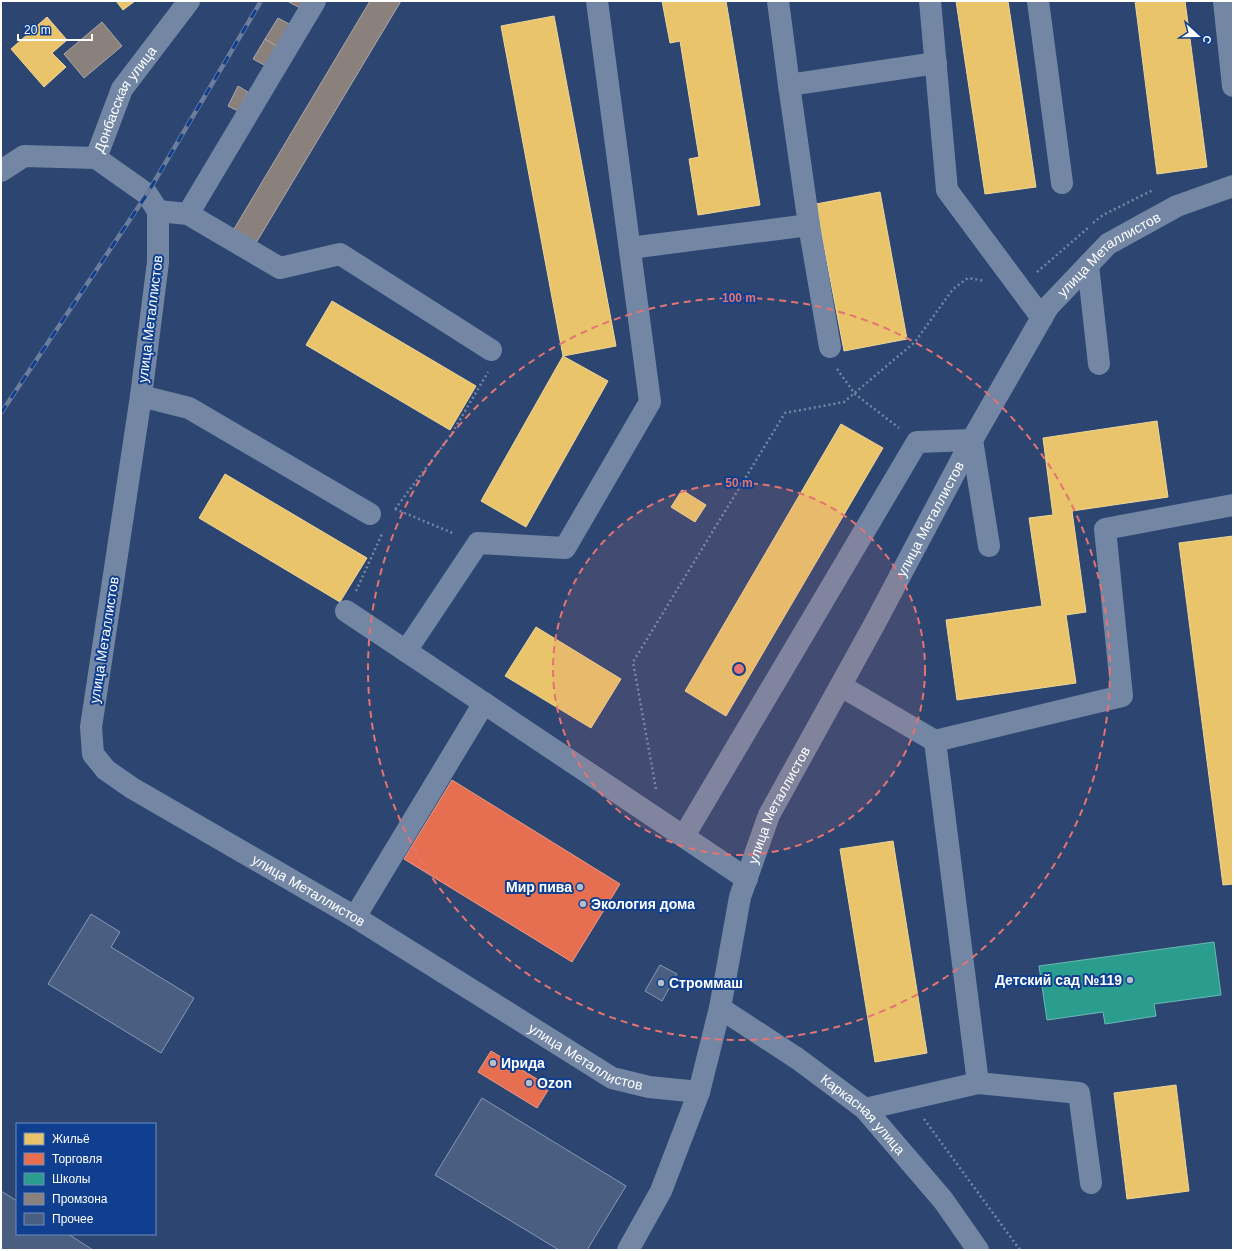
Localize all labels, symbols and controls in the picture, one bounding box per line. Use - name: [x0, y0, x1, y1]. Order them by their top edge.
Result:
- scale bar: [18, 16, 92, 42]
- north arrow: [1178, 16, 1218, 56]
- text: 20 m: [24, 23, 51, 37]
- text: С: [1200, 34, 1214, 45]
- street label: Донбасская улица: [91, 43, 160, 155]
- street label: улица Металлистов: [1054, 209, 1163, 300]
- street label: улица Металлистов: [134, 254, 166, 384]
- text: 100 m: [722, 291, 756, 305]
- street label: улица Металлистов: [893, 459, 967, 579]
- text: 50 m: [725, 476, 753, 490]
- street label: улица Металлистов: [86, 575, 122, 705]
- centre of rings: [732, 662, 746, 676]
- street label: улица Металлистов: [744, 744, 813, 866]
- street label: улица Металлистов: [249, 851, 368, 929]
- place label: Мир пива: [506, 879, 572, 895]
- marker: Мир пива: [575, 882, 585, 892]
- place label: Экология дома: [591, 896, 695, 912]
- marker: Экология дома: [578, 899, 588, 909]
- place label: Детский сад №119: [995, 972, 1122, 988]
- place label: Строммаш: [669, 975, 743, 991]
- marker: Детский сад №119: [1125, 975, 1135, 985]
- marker: Строммаш: [656, 978, 666, 988]
- street label: улица Металлистов: [526, 1020, 644, 1093]
- place label: Ирида: [501, 1055, 545, 1071]
- marker: Ирида: [488, 1058, 498, 1068]
- street label: Каркасная улица: [818, 1071, 909, 1158]
- place label: Ozon: [537, 1075, 572, 1091]
- marker: Ozon: [524, 1078, 534, 1088]
- legend: [16, 1123, 156, 1235]
- text: Жильё: [52, 1132, 90, 1146]
- text: Торговля: [52, 1152, 102, 1166]
- text: Школы: [52, 1172, 90, 1186]
- text: Промзона: [52, 1192, 108, 1206]
- text: Прочее: [52, 1212, 94, 1226]

